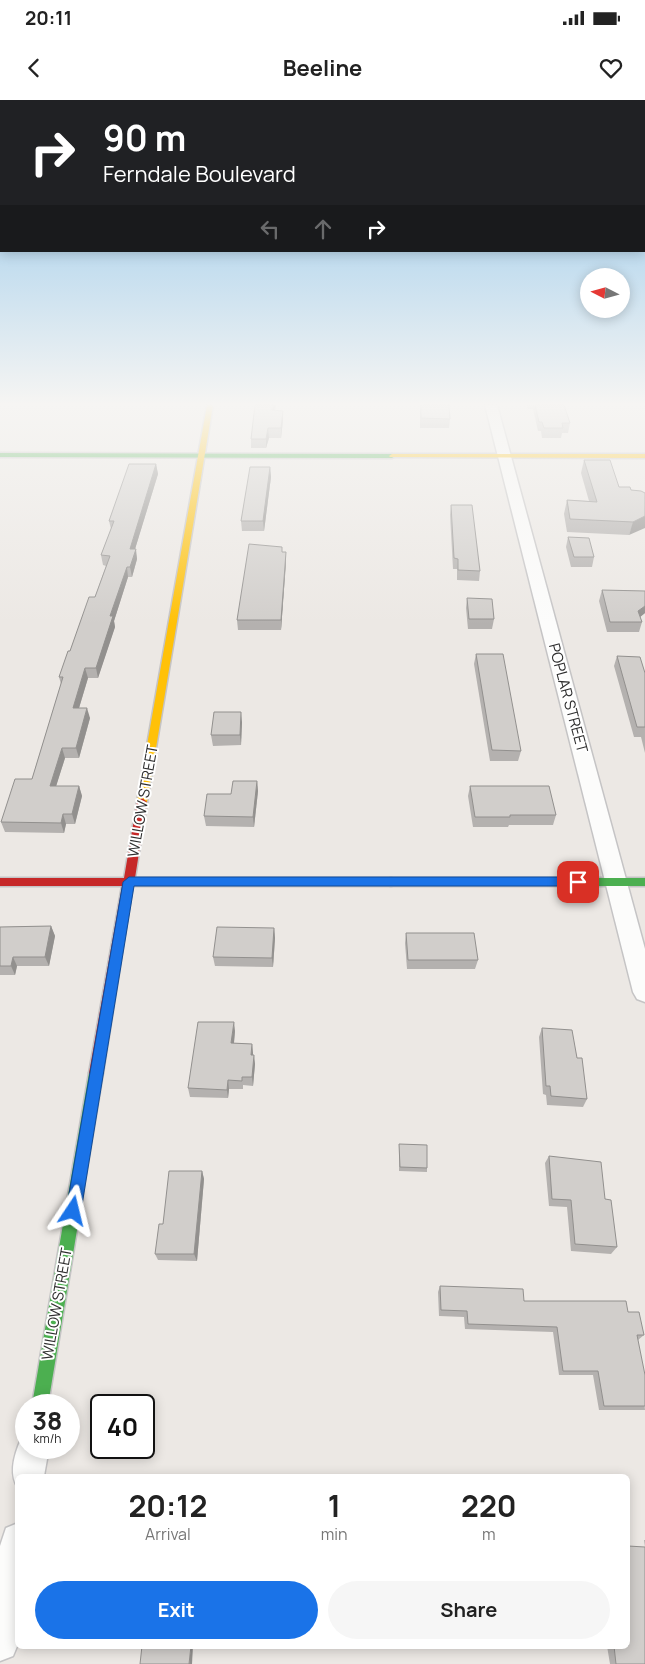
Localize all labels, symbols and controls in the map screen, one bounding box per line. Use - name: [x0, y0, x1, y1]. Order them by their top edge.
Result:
- text: 20:11: [25, 5, 72, 31]
- text: Beeline: [283, 53, 362, 83]
- icon: back: [20, 54, 48, 82]
- icon: heart: [597, 54, 625, 82]
- text: 90 m: [103, 114, 186, 162]
- icon: right: [20, 120, 85, 185]
- text: Ferndale Boulevard: [103, 159, 296, 189]
- icon: left: [256, 215, 284, 243]
- icon: ahead: [309, 215, 337, 243]
- icon: right: [362, 215, 390, 243]
- north arrow: [580, 268, 630, 318]
- map controls: [580, 268, 630, 318]
- street label: POPLAR STREET: [544, 641, 593, 755]
- street label: WILLOW STREET: [122, 743, 163, 859]
- pin: [557, 861, 599, 903]
- icon: arrive: [564, 868, 592, 896]
- position arrow: [46, 1184, 98, 1236]
- street label: WILLOW STREET: [36, 1246, 77, 1362]
- speed limit sign: 40: [90, 1394, 155, 1459]
- text: 38: [33, 1403, 62, 1438]
- text: km/h: [34, 1430, 61, 1447]
- text: 20:12: [128, 1485, 207, 1526]
- text: 1: [328, 1485, 341, 1526]
- text: 220: [461, 1485, 517, 1526]
- text: Arrival: [145, 1523, 191, 1545]
- text: min: [321, 1523, 348, 1545]
- text: m: [482, 1523, 496, 1545]
- button: Exit: [35, 1581, 318, 1639]
- button: Share: [328, 1581, 610, 1639]

